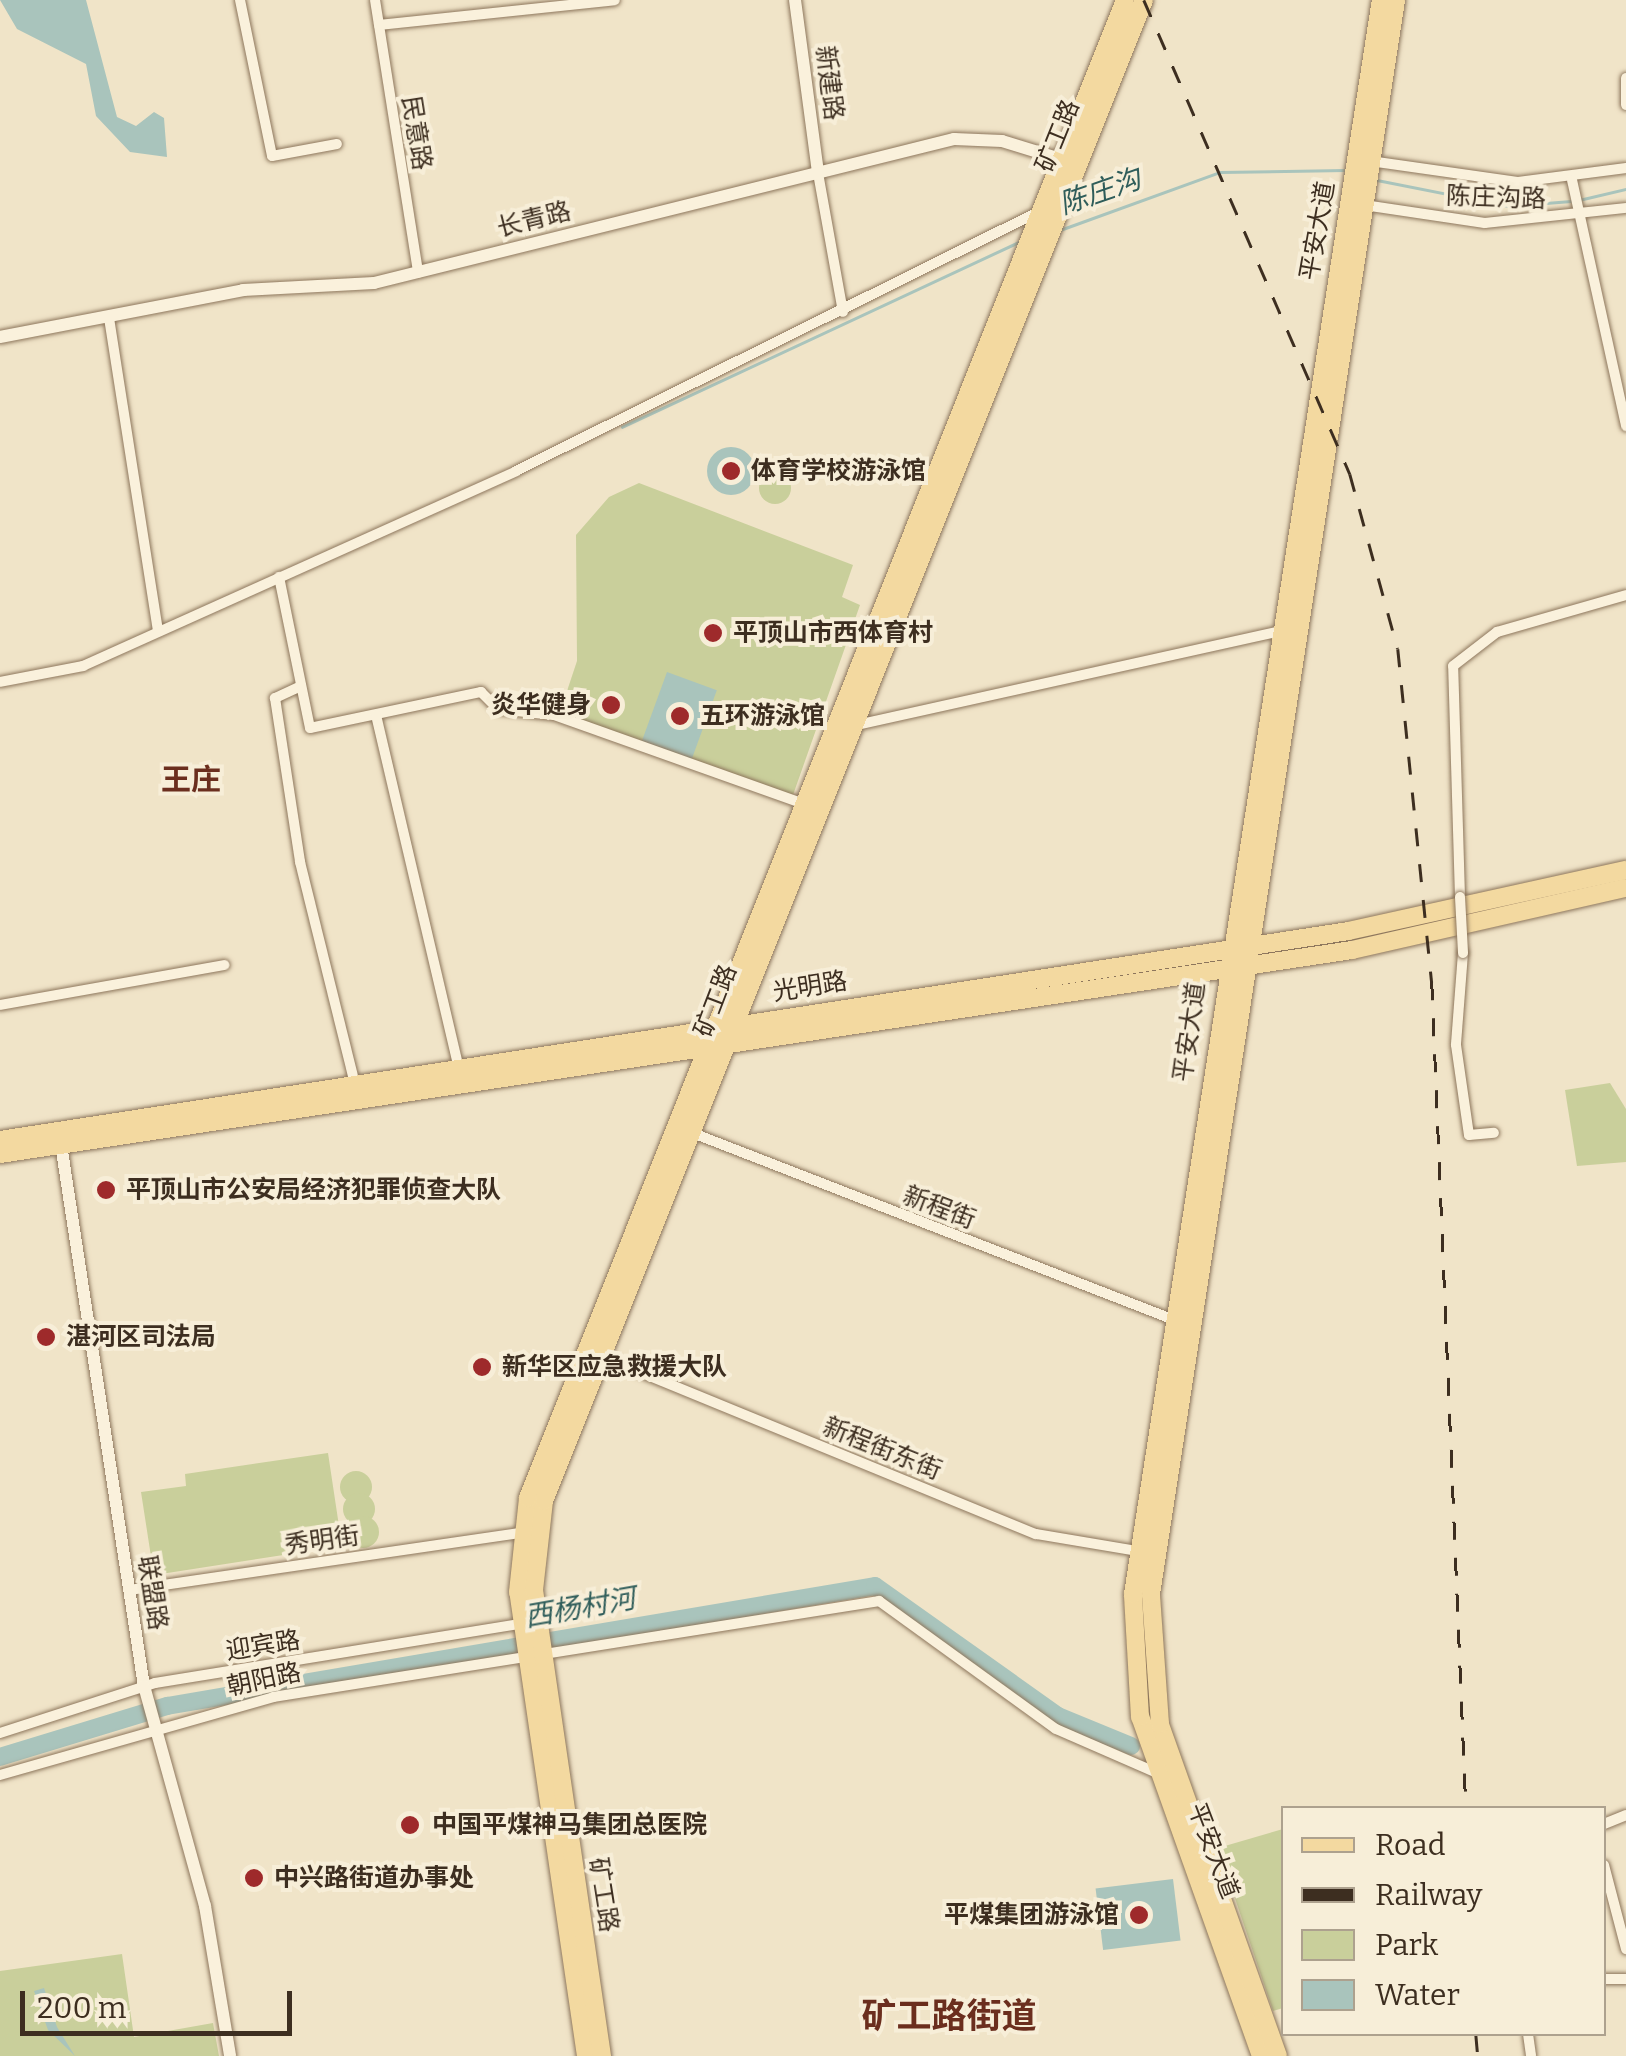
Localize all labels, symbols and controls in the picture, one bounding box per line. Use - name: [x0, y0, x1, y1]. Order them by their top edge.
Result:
- street label: 新建路: [810, 44, 848, 122]
- street label: 民意路: [395, 94, 437, 172]
- street label: 矿工路: [1030, 96, 1086, 176]
- water label: 陈庄沟: [1055, 162, 1145, 222]
- street label: 平安大道: [1295, 179, 1341, 283]
- street label: 陈庄沟路: [1446, 181, 1546, 215]
- street label: 长青路: [494, 196, 574, 244]
- place label: 体育学校游泳馆: [751, 456, 926, 486]
- marker: 体育学校游泳馆: [720, 460, 742, 482]
- place label: 平顶山市西体育村: [733, 618, 933, 648]
- marker: 平顶山市西体育村: [702, 622, 724, 644]
- place label: 炎华健身: [491, 690, 591, 720]
- marker: 炎华健身: [600, 694, 622, 716]
- place label: 五环游泳馆: [700, 701, 825, 731]
- marker: 五环游泳馆: [669, 705, 691, 727]
- district label: 王庄: [161, 762, 221, 798]
- street label: 矿工路: [689, 961, 743, 1041]
- street label: 光明路: [771, 966, 849, 1008]
- street label: 平安大道: [1168, 980, 1212, 1084]
- place label: 平顶山市公安局经济犯罪侦查大队: [126, 1175, 501, 1205]
- marker: 平顶山市公安局经济犯罪侦查大队: [95, 1179, 117, 1201]
- street label: 新程街: [899, 1181, 979, 1235]
- place label: 湛河区司法局: [66, 1322, 216, 1352]
- marker: 湛河区司法局: [35, 1326, 57, 1348]
- place label: 新华区应急救援大队: [502, 1352, 727, 1382]
- marker: 新华区应急救援大队: [471, 1356, 493, 1378]
- street label: 新程街东街: [818, 1412, 946, 1486]
- street label: 秀明街: [283, 1521, 361, 1561]
- street label: 联盟路: [131, 1554, 173, 1632]
- water label: 西杨村河: [522, 1582, 638, 1634]
- street label: 迎宾路: [224, 1625, 302, 1667]
- street label: 朝阳路: [224, 1658, 304, 1702]
- street label: 平安大道: [1181, 1799, 1245, 1903]
- legend: [1281, 1806, 1606, 2036]
- place label: 中国平煤神马集团总医院: [432, 1810, 707, 1840]
- marker: 中国平煤神马集团总医院: [397, 1812, 423, 1838]
- text: Road: [1375, 1827, 1446, 1863]
- street label: 矿工路: [582, 1856, 624, 1934]
- place label: 中兴路街道办事处: [274, 1863, 474, 1893]
- marker: 中兴路街道办事处: [243, 1867, 265, 1889]
- text: Railway: [1375, 1877, 1482, 1913]
- place label: 平煤集团游泳馆: [944, 1900, 1119, 1930]
- marker: 平煤集团游泳馆: [1128, 1904, 1150, 1926]
- text: Park: [1375, 1927, 1438, 1963]
- scale bar: [25, 1971, 298, 2033]
- text: Water: [1375, 1977, 1460, 2013]
- text: 200 m: [37, 1990, 126, 2026]
- district label: 矿工路街道: [862, 1995, 1036, 2037]

